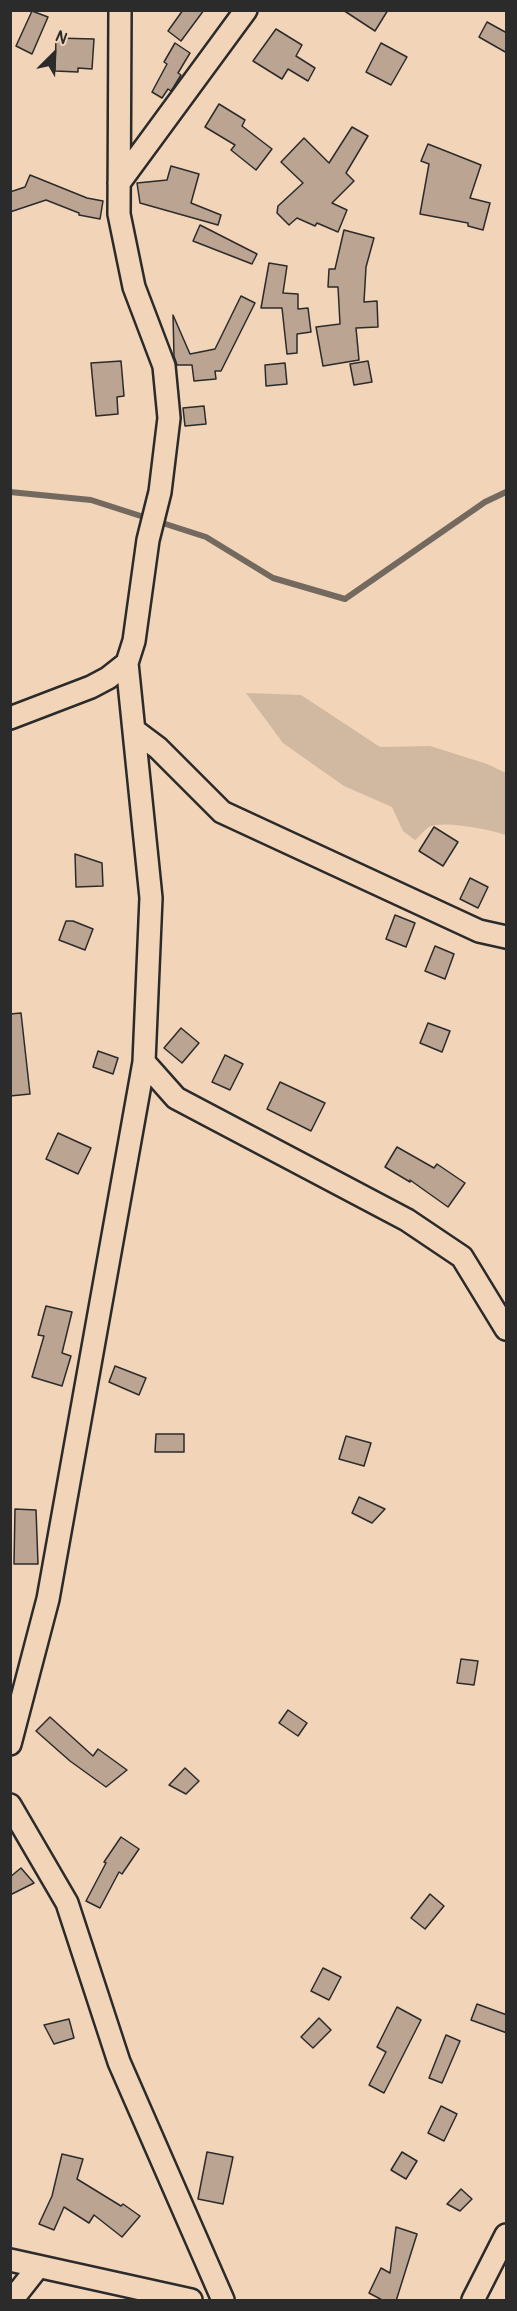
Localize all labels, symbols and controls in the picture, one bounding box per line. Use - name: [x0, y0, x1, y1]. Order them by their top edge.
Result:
- north arrow: [24, 24, 84, 84]
- text: N: [52, 26, 70, 49]

